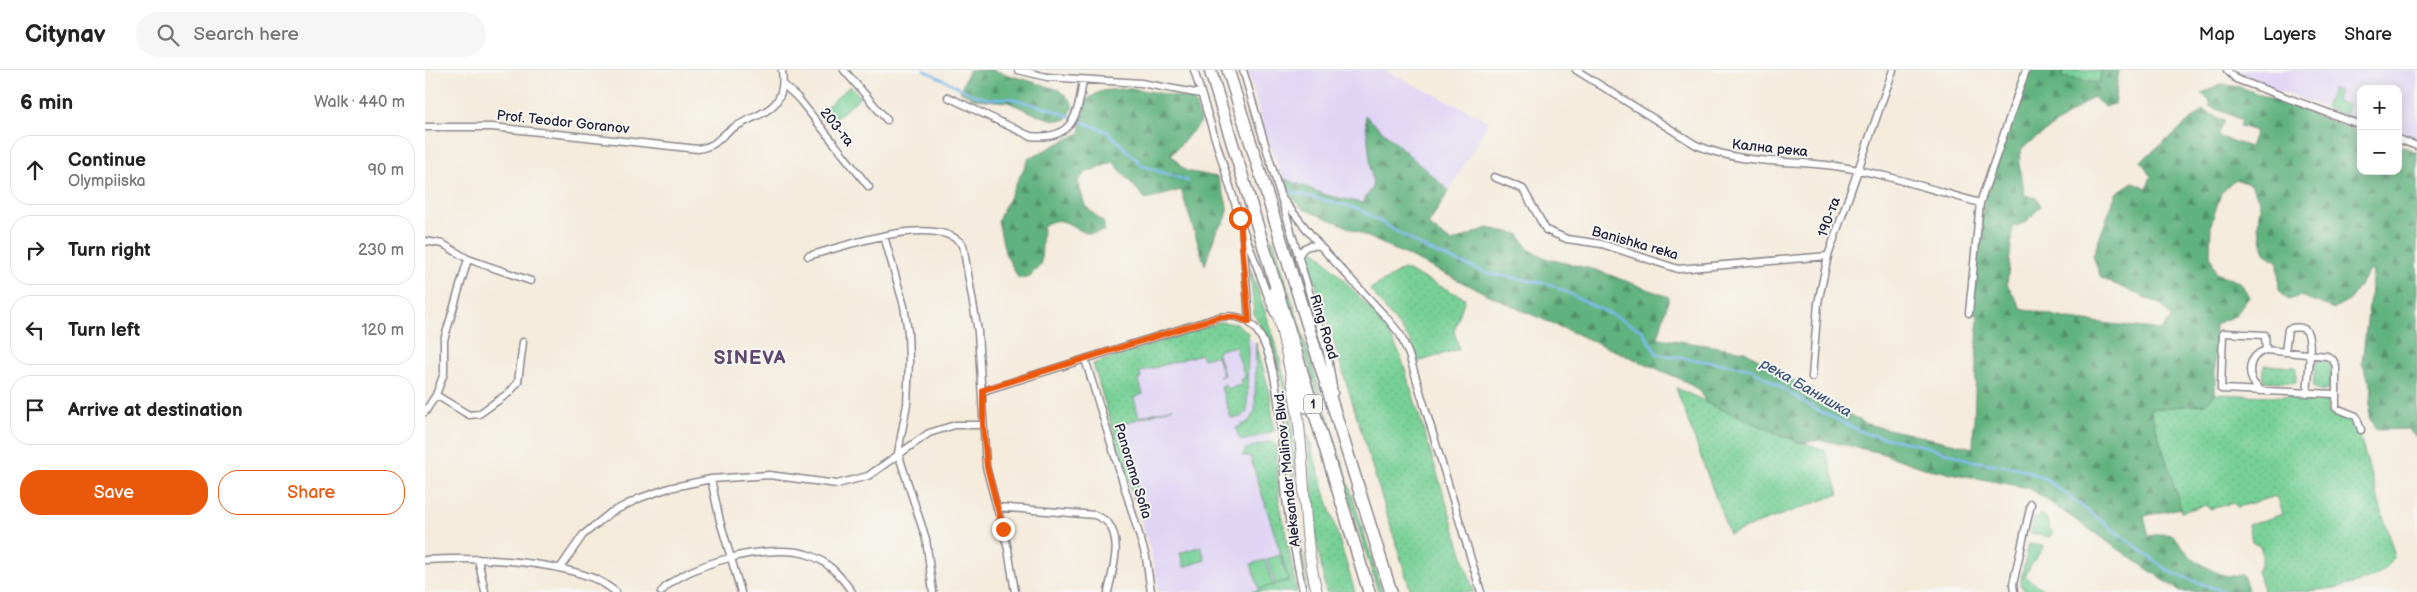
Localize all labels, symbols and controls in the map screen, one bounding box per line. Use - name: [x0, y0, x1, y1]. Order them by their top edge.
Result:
- search box: [136, 12, 486, 57]
- text: Citynav: [25, 20, 106, 49]
- icon: search: [154, 21, 182, 49]
- text: Search here: [194, 23, 299, 46]
- text: Map: [2199, 24, 2235, 45]
- text: Layers: [2263, 24, 2316, 45]
- text: Share: [2344, 24, 2392, 45]
- map controls: [2357, 85, 2402, 175]
- button: +: [2357, 85, 2402, 130]
- text: 6 min: [20, 90, 73, 115]
- text: Walk · 440 m: [314, 93, 405, 112]
- street label: 203-та: [816, 104, 858, 150]
- street label: Prof. Teodor Goranov: [496, 107, 631, 137]
- button: −: [2357, 130, 2402, 175]
- street label: Кална река: [1731, 136, 1810, 161]
- text: Continue: [68, 149, 146, 172]
- icon: ahead: [21, 156, 49, 184]
- text: 90 m: [368, 161, 404, 180]
- text: Olympiiska: [68, 172, 146, 191]
- street label: 190-та: [1814, 194, 1844, 239]
- route start: [1229, 207, 1252, 230]
- street label: Banishka reka: [1590, 223, 1680, 263]
- icon: right: [21, 236, 49, 264]
- text: Turn right: [68, 239, 151, 262]
- text: 230 m: [358, 241, 404, 260]
- street label: Ring Road: [1306, 293, 1342, 361]
- icon: left: [21, 316, 49, 344]
- text: Turn left: [68, 319, 140, 342]
- text: 120 m: [361, 321, 404, 340]
- district label: SINEVA: [714, 347, 786, 370]
- water label: река Банишка: [1756, 354, 1855, 422]
- street label: Aleksandar Malinov Blvd.: [1270, 390, 1304, 548]
- road number: 1: [1304, 394, 1322, 414]
- icon: arrive: [21, 396, 49, 424]
- text: Arrive at destination: [68, 399, 243, 422]
- street label: Panorama Sofia: [1110, 421, 1156, 521]
- button: Save: [20, 470, 208, 515]
- button: Share: [218, 470, 405, 515]
- route end: [992, 518, 1015, 541]

